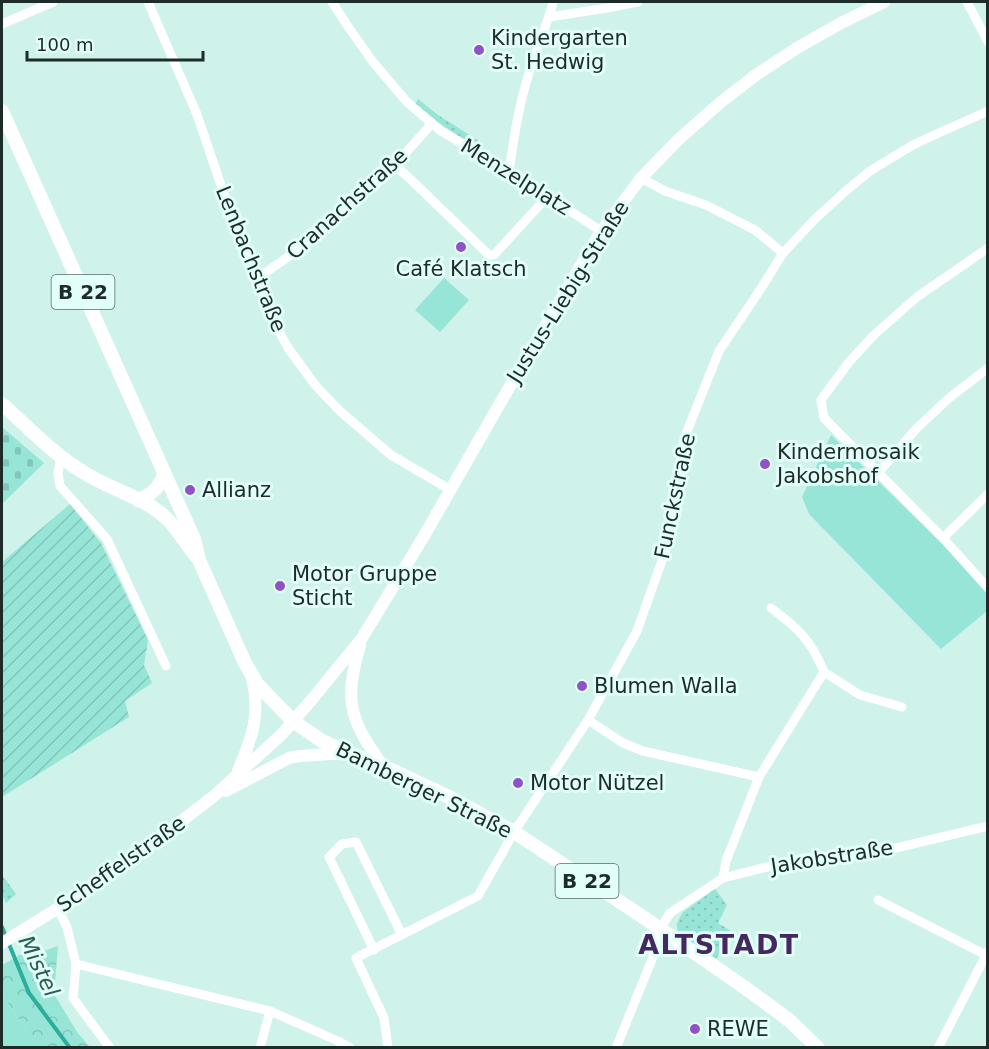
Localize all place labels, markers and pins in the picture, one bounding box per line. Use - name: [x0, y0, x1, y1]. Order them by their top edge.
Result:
- place label: Kindergarten St. Hedwig: [491, 26, 628, 74]
- marker: Kindergarten St. Hedwig: [472, 43, 486, 57]
- marker: Café Klatsch: [454, 240, 468, 254]
- place label: Café Klatsch: [395, 257, 527, 281]
- place label: Kindermosaik Jakobshof: [775, 440, 920, 488]
- marker: Kindermosaik Jakobshof: [758, 457, 772, 471]
- place label: Allianz: [202, 478, 271, 502]
- marker: Allianz: [183, 483, 197, 497]
- place label: Motor Gruppe Sticht: [292, 562, 437, 610]
- marker: Motor Gruppe Sticht: [273, 579, 287, 593]
- place label: Blumen Walla: [594, 674, 738, 698]
- marker: Blumen Walla: [575, 679, 589, 693]
- place label: Motor Nützel: [530, 771, 664, 795]
- marker: Motor Nützel: [511, 776, 525, 790]
- place label: REWE: [707, 1017, 769, 1041]
- marker: REWE: [688, 1022, 702, 1036]

